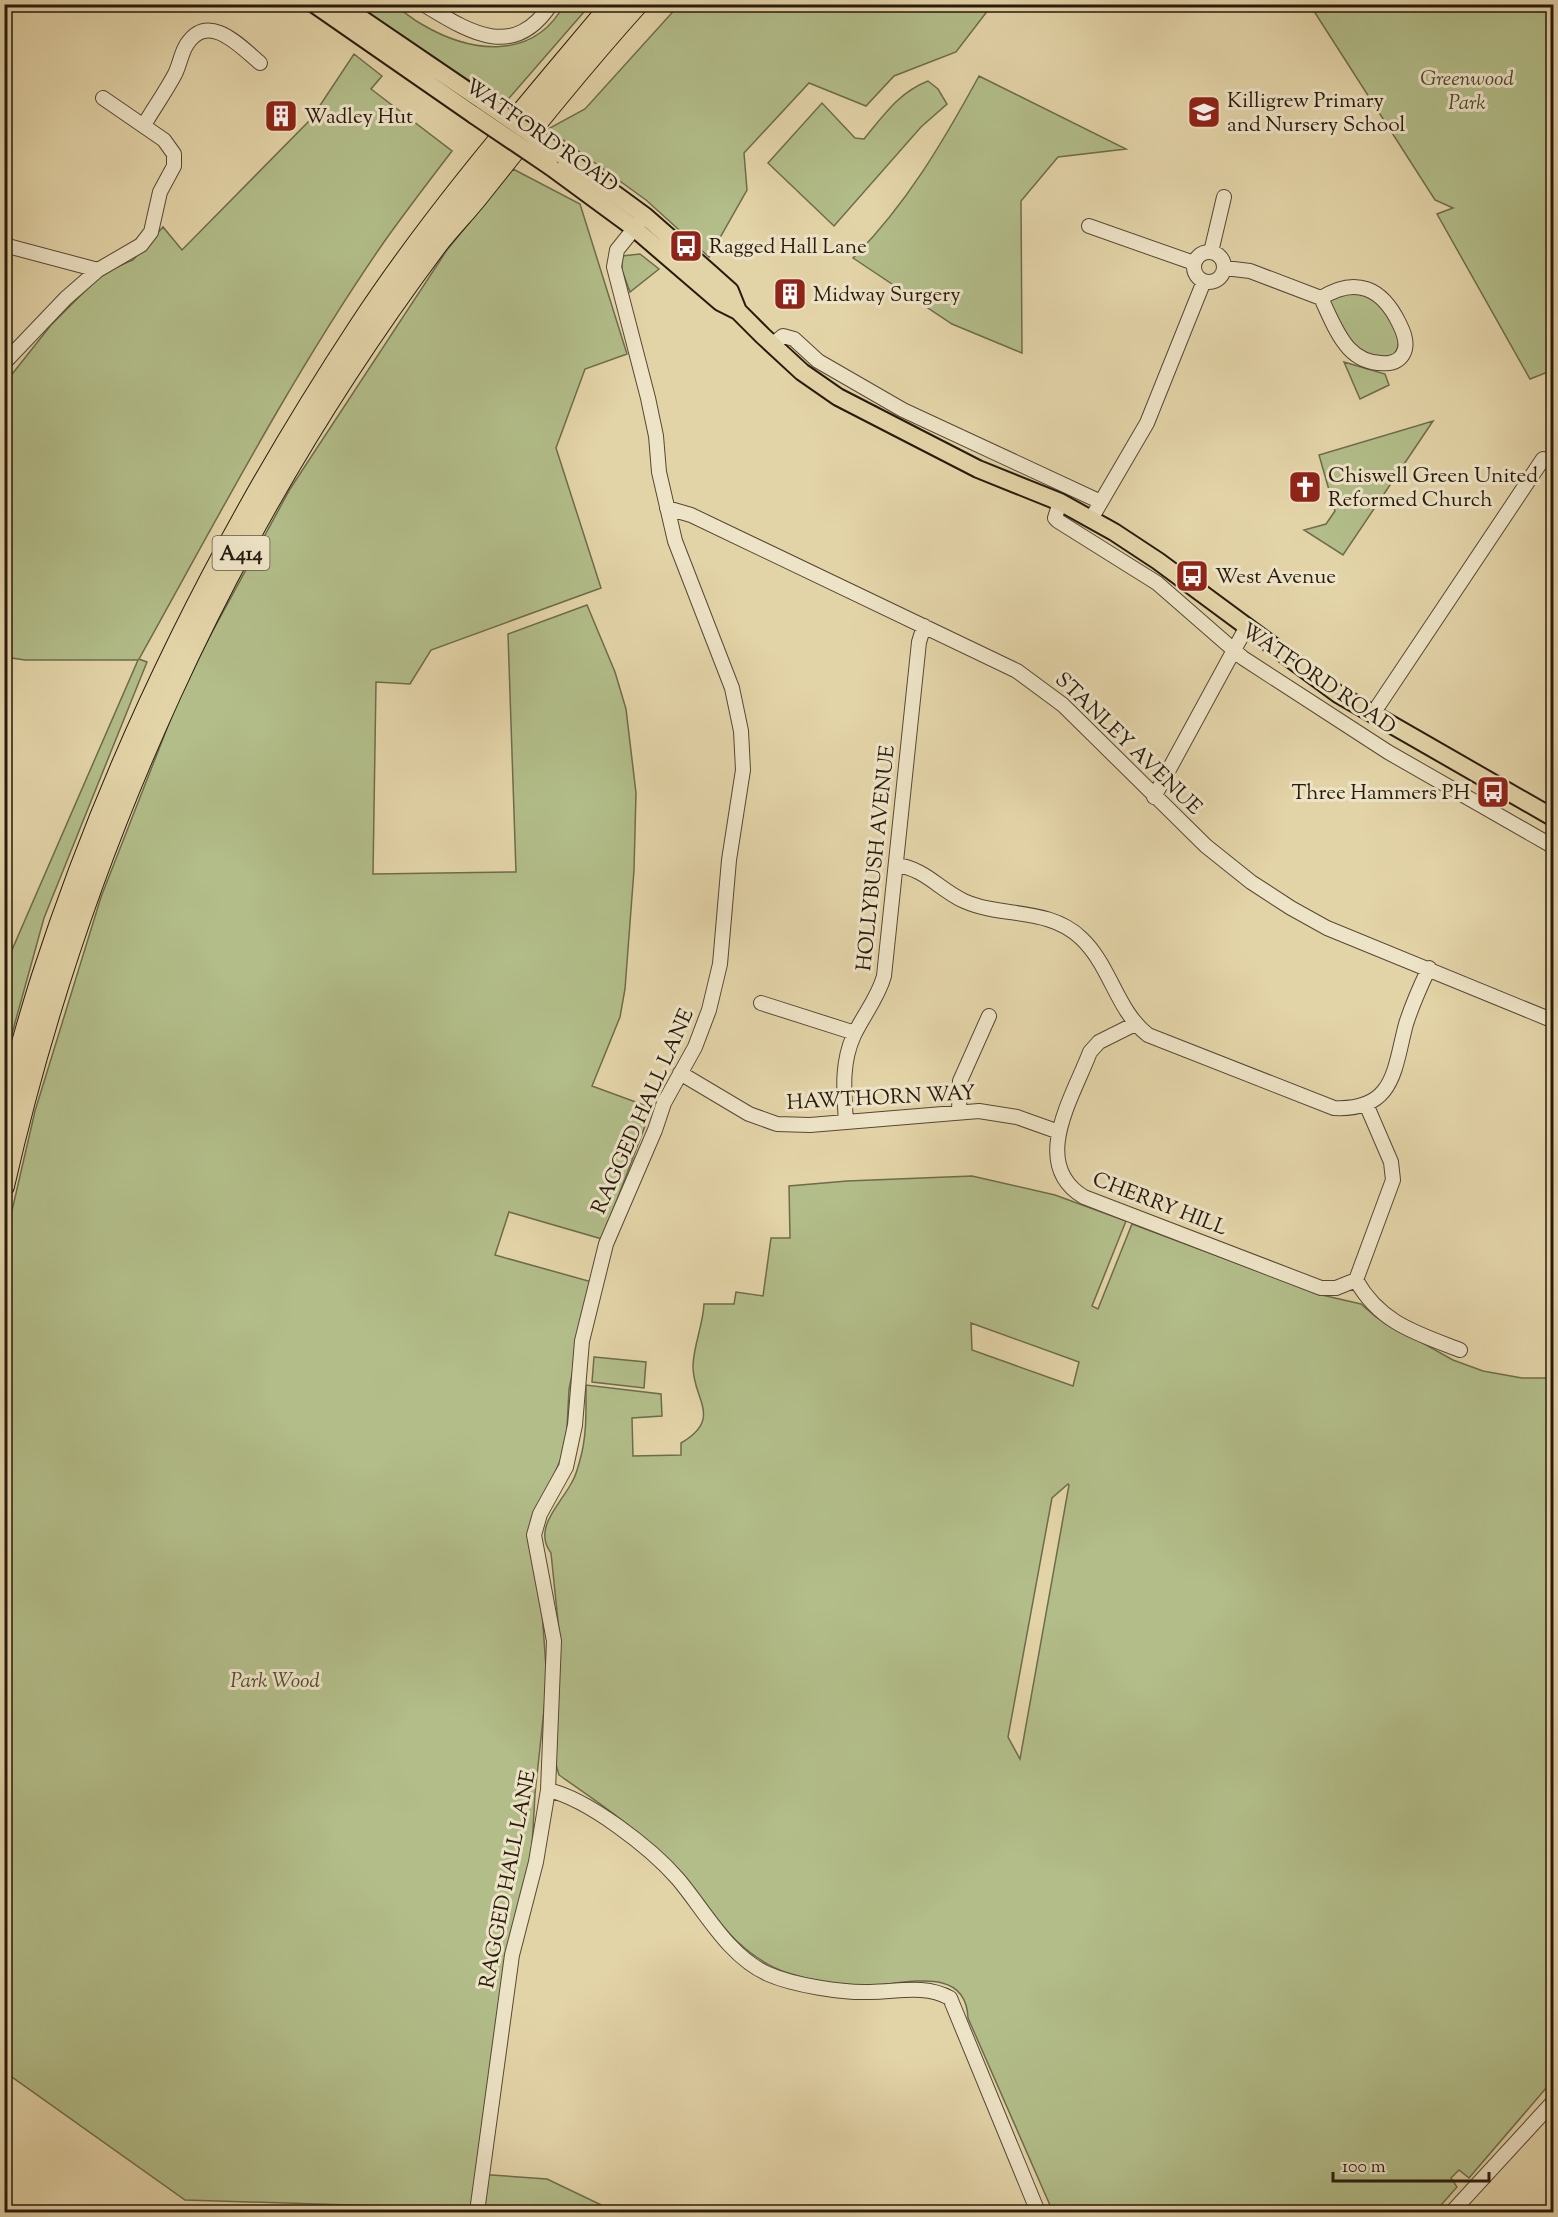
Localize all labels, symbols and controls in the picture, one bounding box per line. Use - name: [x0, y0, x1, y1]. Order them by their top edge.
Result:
- park label: Greenwood Park: [1420, 65, 1514, 119]
- street label: WATFORD ROAD: [458, 72, 624, 201]
- place label: Killigrew Primary and Nursery School: [1227, 87, 1406, 141]
- school or university icon: Killigrew Primary and Nursery School: [1186, 94, 1222, 130]
- building icon: Wadley Hut: [263, 98, 299, 134]
- place label: Wadley Hut: [304, 103, 413, 133]
- bus stop icon: Ragged Hall Lane: [668, 228, 704, 264]
- place label: Ragged Hall Lane: [709, 233, 867, 263]
- building icon: Midway Surgery: [772, 276, 808, 312]
- place label: Midway Surgery: [813, 281, 961, 311]
- place label: Chiswell Green United Reformed Church: [1328, 462, 1538, 516]
- church icon: Chiswell Green United Reformed Church: [1287, 469, 1323, 505]
- road number: A414: [212, 536, 270, 570]
- bus stop icon: West Avenue: [1174, 558, 1210, 594]
- place label: West Avenue: [1215, 563, 1336, 593]
- street label: WATFORD ROAD: [1234, 617, 1401, 743]
- street label: STANLEY AVENUE: [1047, 666, 1208, 823]
- street label: HOLLYBUSH AVENUE: [850, 744, 904, 973]
- bus stop icon: Three Hammers PH: [1475, 774, 1511, 810]
- place label: Three Hammers PH: [1292, 779, 1470, 809]
- street label: RAGGED HALL LANE: [585, 1004, 703, 1219]
- street label: HAWTHORN WAY: [786, 1079, 976, 1119]
- street label: CHERRY HILL: [1088, 1165, 1231, 1244]
- park label: Park Wood: [230, 1667, 320, 1697]
- street label: RAGGED HALL LANE: [473, 1767, 545, 1991]
- scale bar: [1333, 2145, 1489, 2183]
- text: 100 m: [1342, 2155, 1386, 2181]

